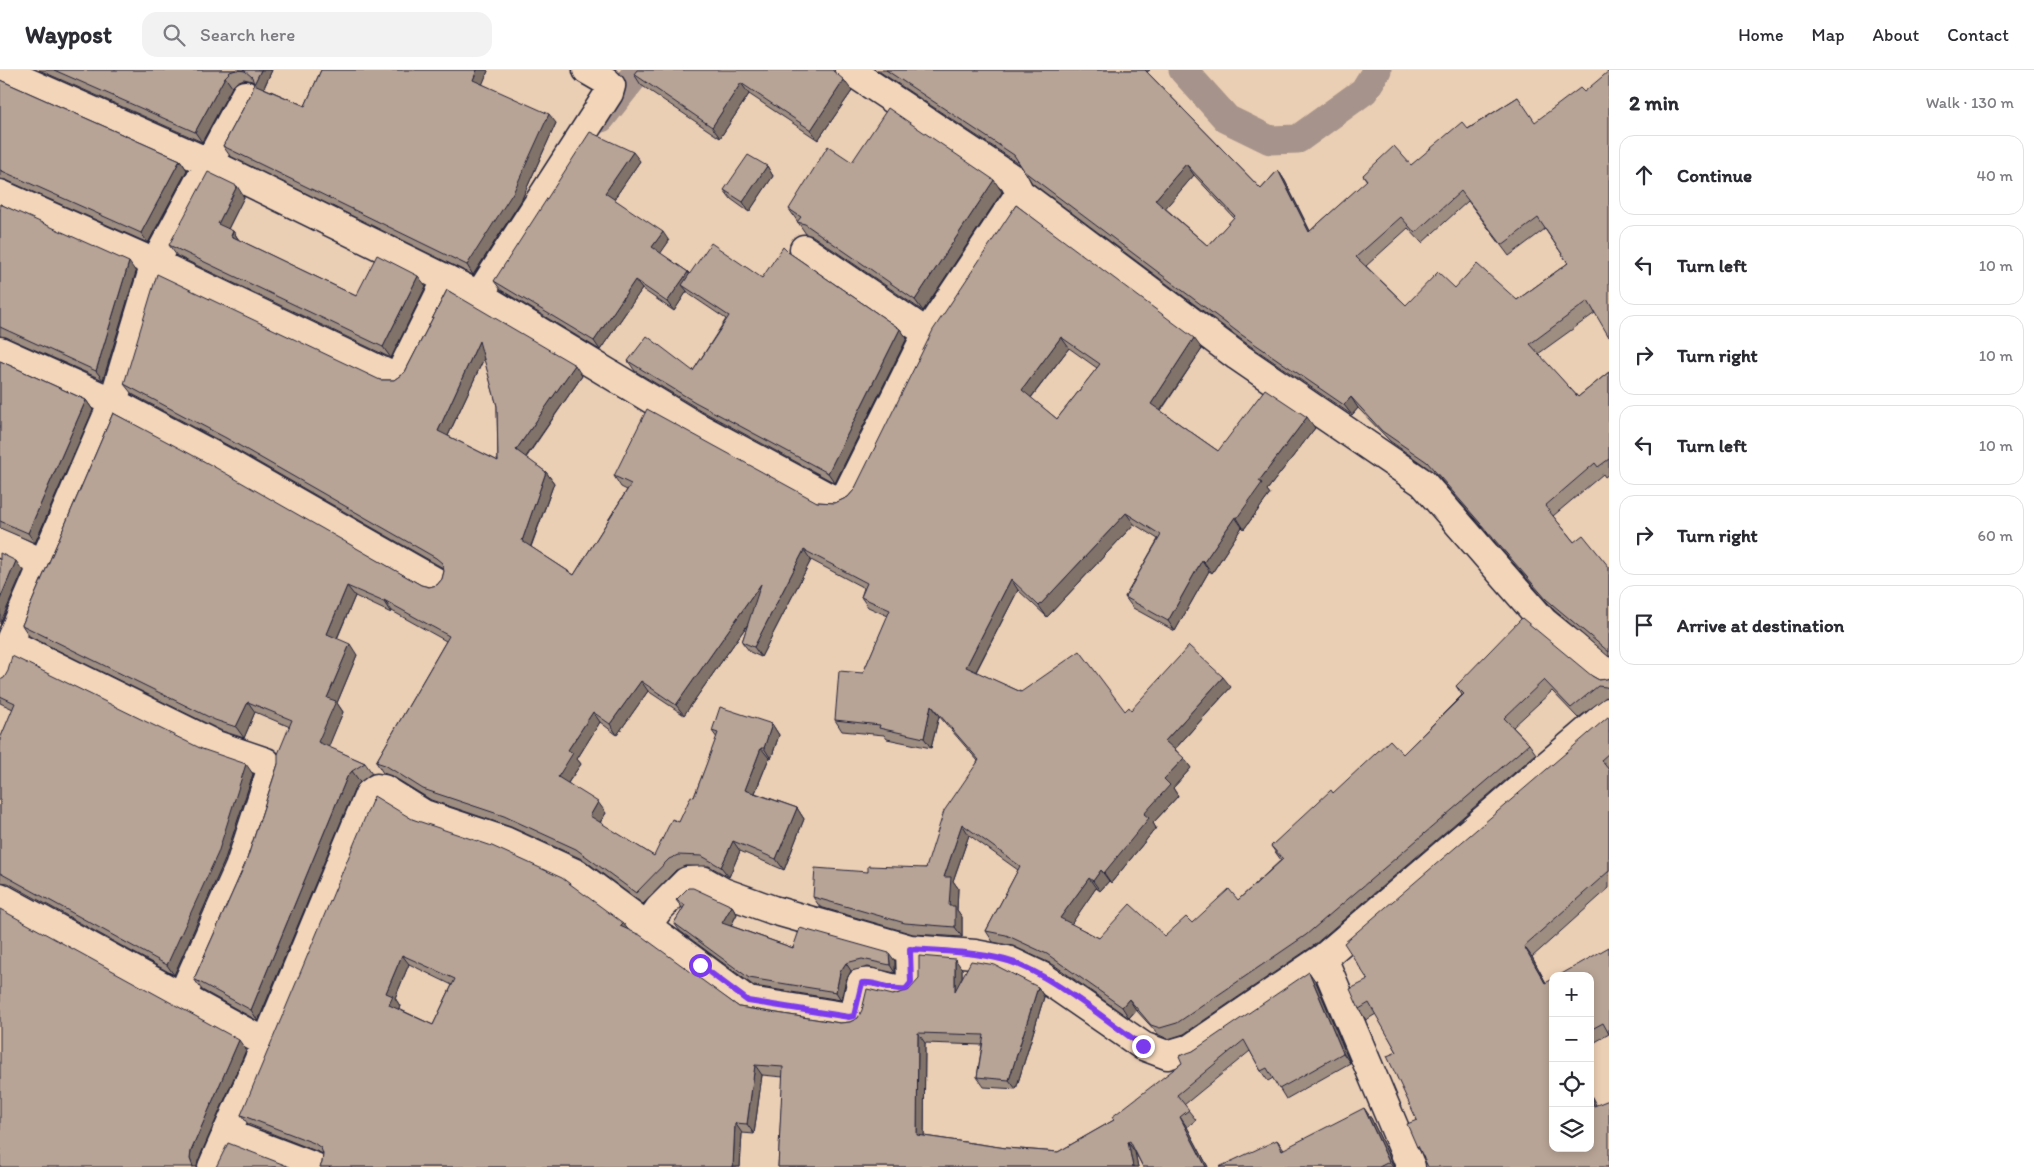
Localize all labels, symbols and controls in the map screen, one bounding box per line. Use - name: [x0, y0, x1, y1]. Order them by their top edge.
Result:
- search box: [142, 12, 492, 57]
- text: Waypost: [25, 20, 112, 49]
- icon: search: [160, 21, 188, 49]
- text: Search here: [200, 23, 295, 46]
- text: Home: [1738, 24, 1784, 46]
- text: Map: [1812, 24, 1845, 46]
- text: About: [1873, 24, 1919, 46]
- text: Contact: [1947, 24, 2009, 46]
- text: 2 min: [1629, 90, 1679, 115]
- text: Walk · 130 m: [1926, 93, 2014, 112]
- icon: ahead: [1630, 161, 1658, 189]
- text: Continue: [1677, 164, 1752, 187]
- text: 40 m: [1976, 166, 2013, 185]
- icon: left: [1630, 251, 1658, 279]
- text: Turn left: [1677, 254, 1747, 277]
- text: 10 m: [1979, 256, 2013, 275]
- icon: right: [1630, 341, 1658, 369]
- text: Turn right: [1677, 344, 1758, 367]
- text: 10 m: [1979, 346, 2013, 365]
- icon: left: [1630, 431, 1658, 459]
- text: Turn left: [1677, 434, 1747, 457]
- text: 10 m: [1979, 436, 2013, 455]
- icon: right: [1630, 521, 1658, 549]
- text: Turn right: [1677, 524, 1758, 547]
- text: 60 m: [1978, 526, 2013, 545]
- icon: arrive: [1630, 611, 1658, 639]
- text: Arrive at destination: [1677, 614, 1844, 637]
- route start: [689, 954, 712, 977]
- map controls: [1549, 972, 1594, 1152]
- button: +: [1549, 972, 1594, 1017]
- button: −: [1549, 1017, 1594, 1062]
- route end: [1132, 1035, 1155, 1058]
- button: locate: [1549, 1062, 1594, 1107]
- button: layers: [1549, 1107, 1594, 1152]

